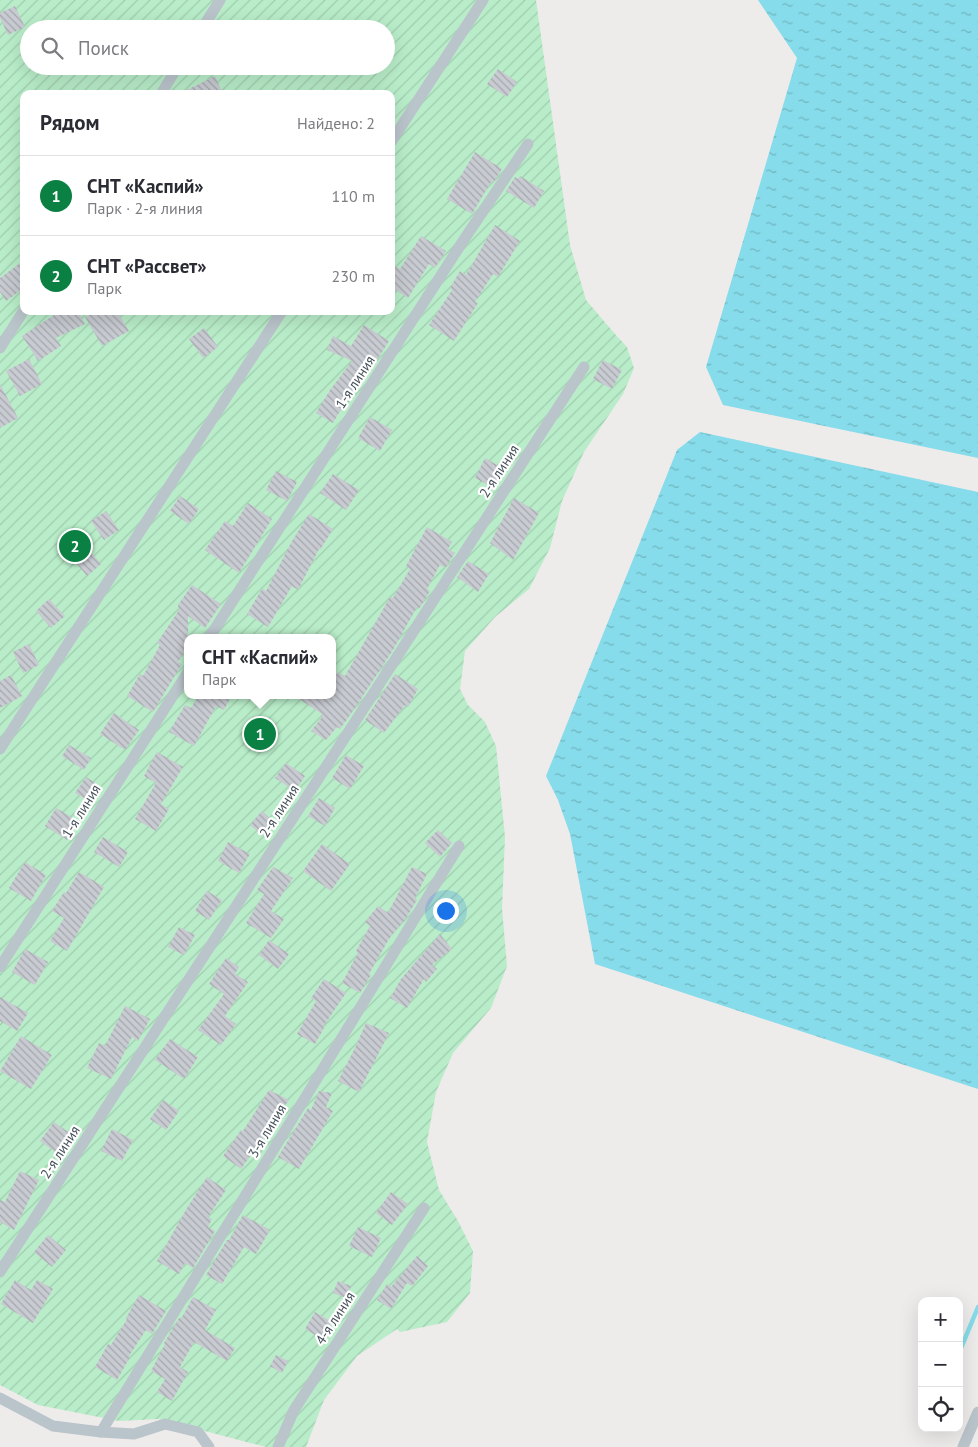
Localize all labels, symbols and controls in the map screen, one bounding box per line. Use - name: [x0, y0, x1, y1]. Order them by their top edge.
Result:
- search box: [20, 20, 395, 75]
- icon: search: [38, 34, 66, 62]
- text: Поиск: [78, 36, 129, 60]
- text: Рядом: [40, 109, 99, 136]
- text: Найдено: 2: [297, 113, 375, 133]
- text: СНТ «Каспий»: [87, 174, 204, 198]
- text: 1: [51, 186, 61, 206]
- text: 110 m: [332, 186, 375, 206]
- text: Парк · 2-я линия: [87, 198, 203, 218]
- text: СНТ «Рассвет»: [87, 254, 207, 278]
- text: 2: [51, 266, 61, 286]
- text: 230 m: [332, 266, 375, 286]
- text: Парк: [87, 278, 122, 298]
- street label: 1-я линия: [331, 352, 379, 412]
- street label: 2-я линия: [475, 441, 523, 501]
- pin: 2: [59, 527, 91, 565]
- popup: [184, 634, 336, 699]
- text: СНТ «Каспий»: [202, 645, 318, 669]
- text: Парк: [202, 669, 236, 689]
- pin: 1: [244, 715, 276, 753]
- street label: 1-я линия: [58, 781, 104, 841]
- street label: 2-я линия: [255, 781, 303, 841]
- your location: [433, 898, 459, 924]
- street label: 3-я линия: [244, 1101, 290, 1161]
- street label: 2-я линия: [36, 1122, 84, 1182]
- street label: 4-я линия: [311, 1288, 359, 1348]
- map controls: [918, 1297, 963, 1432]
- button: +: [918, 1297, 963, 1342]
- button: −: [918, 1342, 963, 1387]
- button: locate: [918, 1387, 963, 1432]

